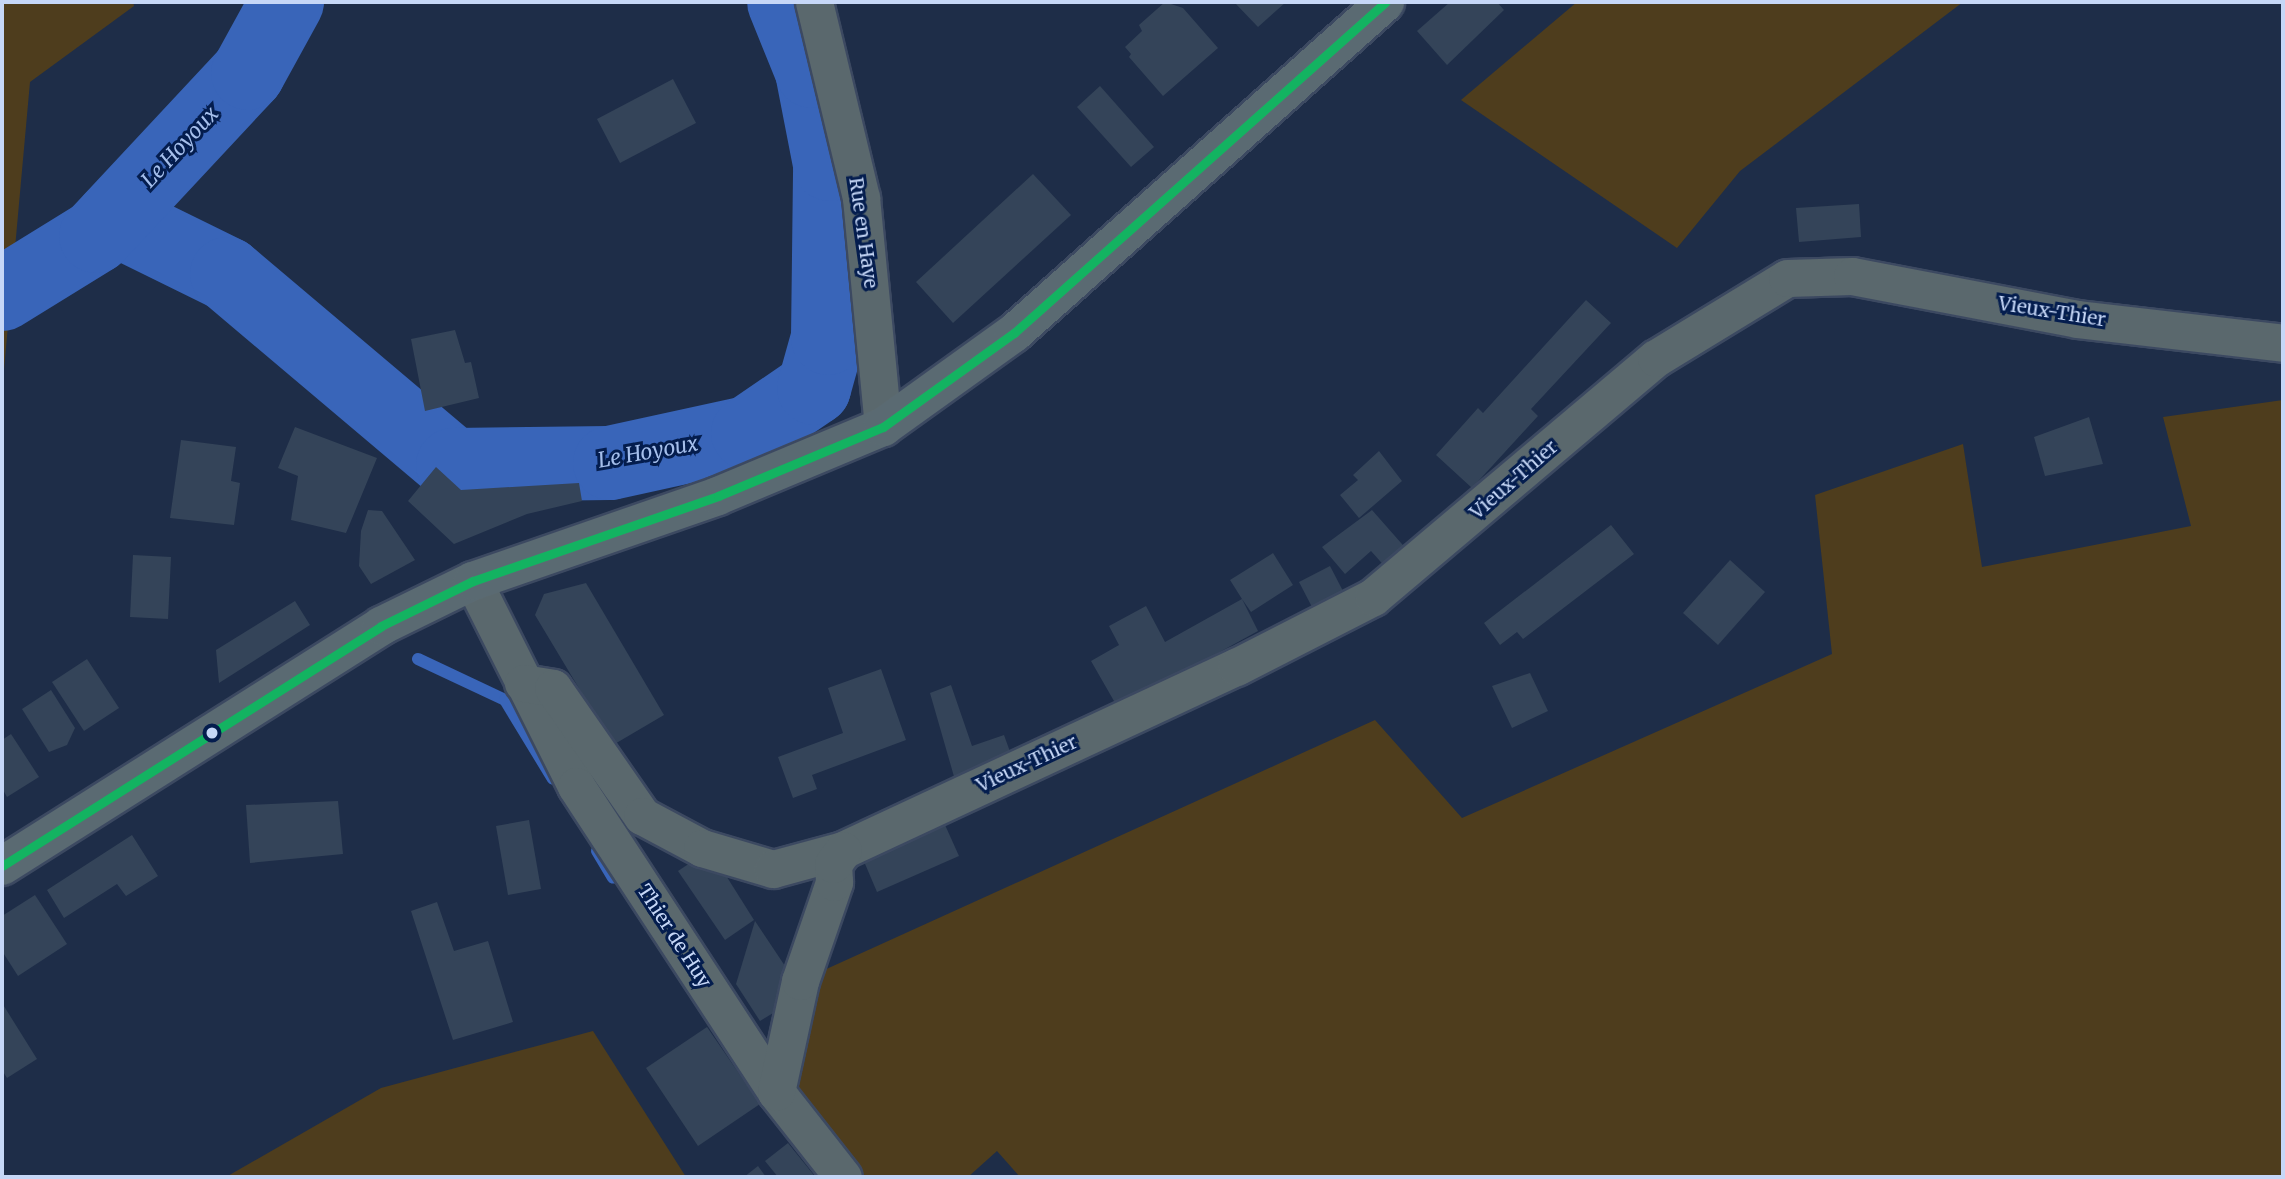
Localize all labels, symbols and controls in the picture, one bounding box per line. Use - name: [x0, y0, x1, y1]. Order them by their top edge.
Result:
- water label: Le Hoyoux: [136, 101, 224, 193]
- street label: Rue en Haye: [844, 176, 882, 290]
- street label: Vieux-Thier: [1997, 292, 2107, 332]
- water label: Le Hoyoux: [596, 431, 700, 473]
- street label: Vieux-Thier: [1466, 436, 1562, 524]
- unlabelled marker: [205, 726, 219, 740]
- street label: Vieux-Thier: [973, 731, 1081, 797]
- street label: Thier de Huy: [632, 880, 716, 992]

